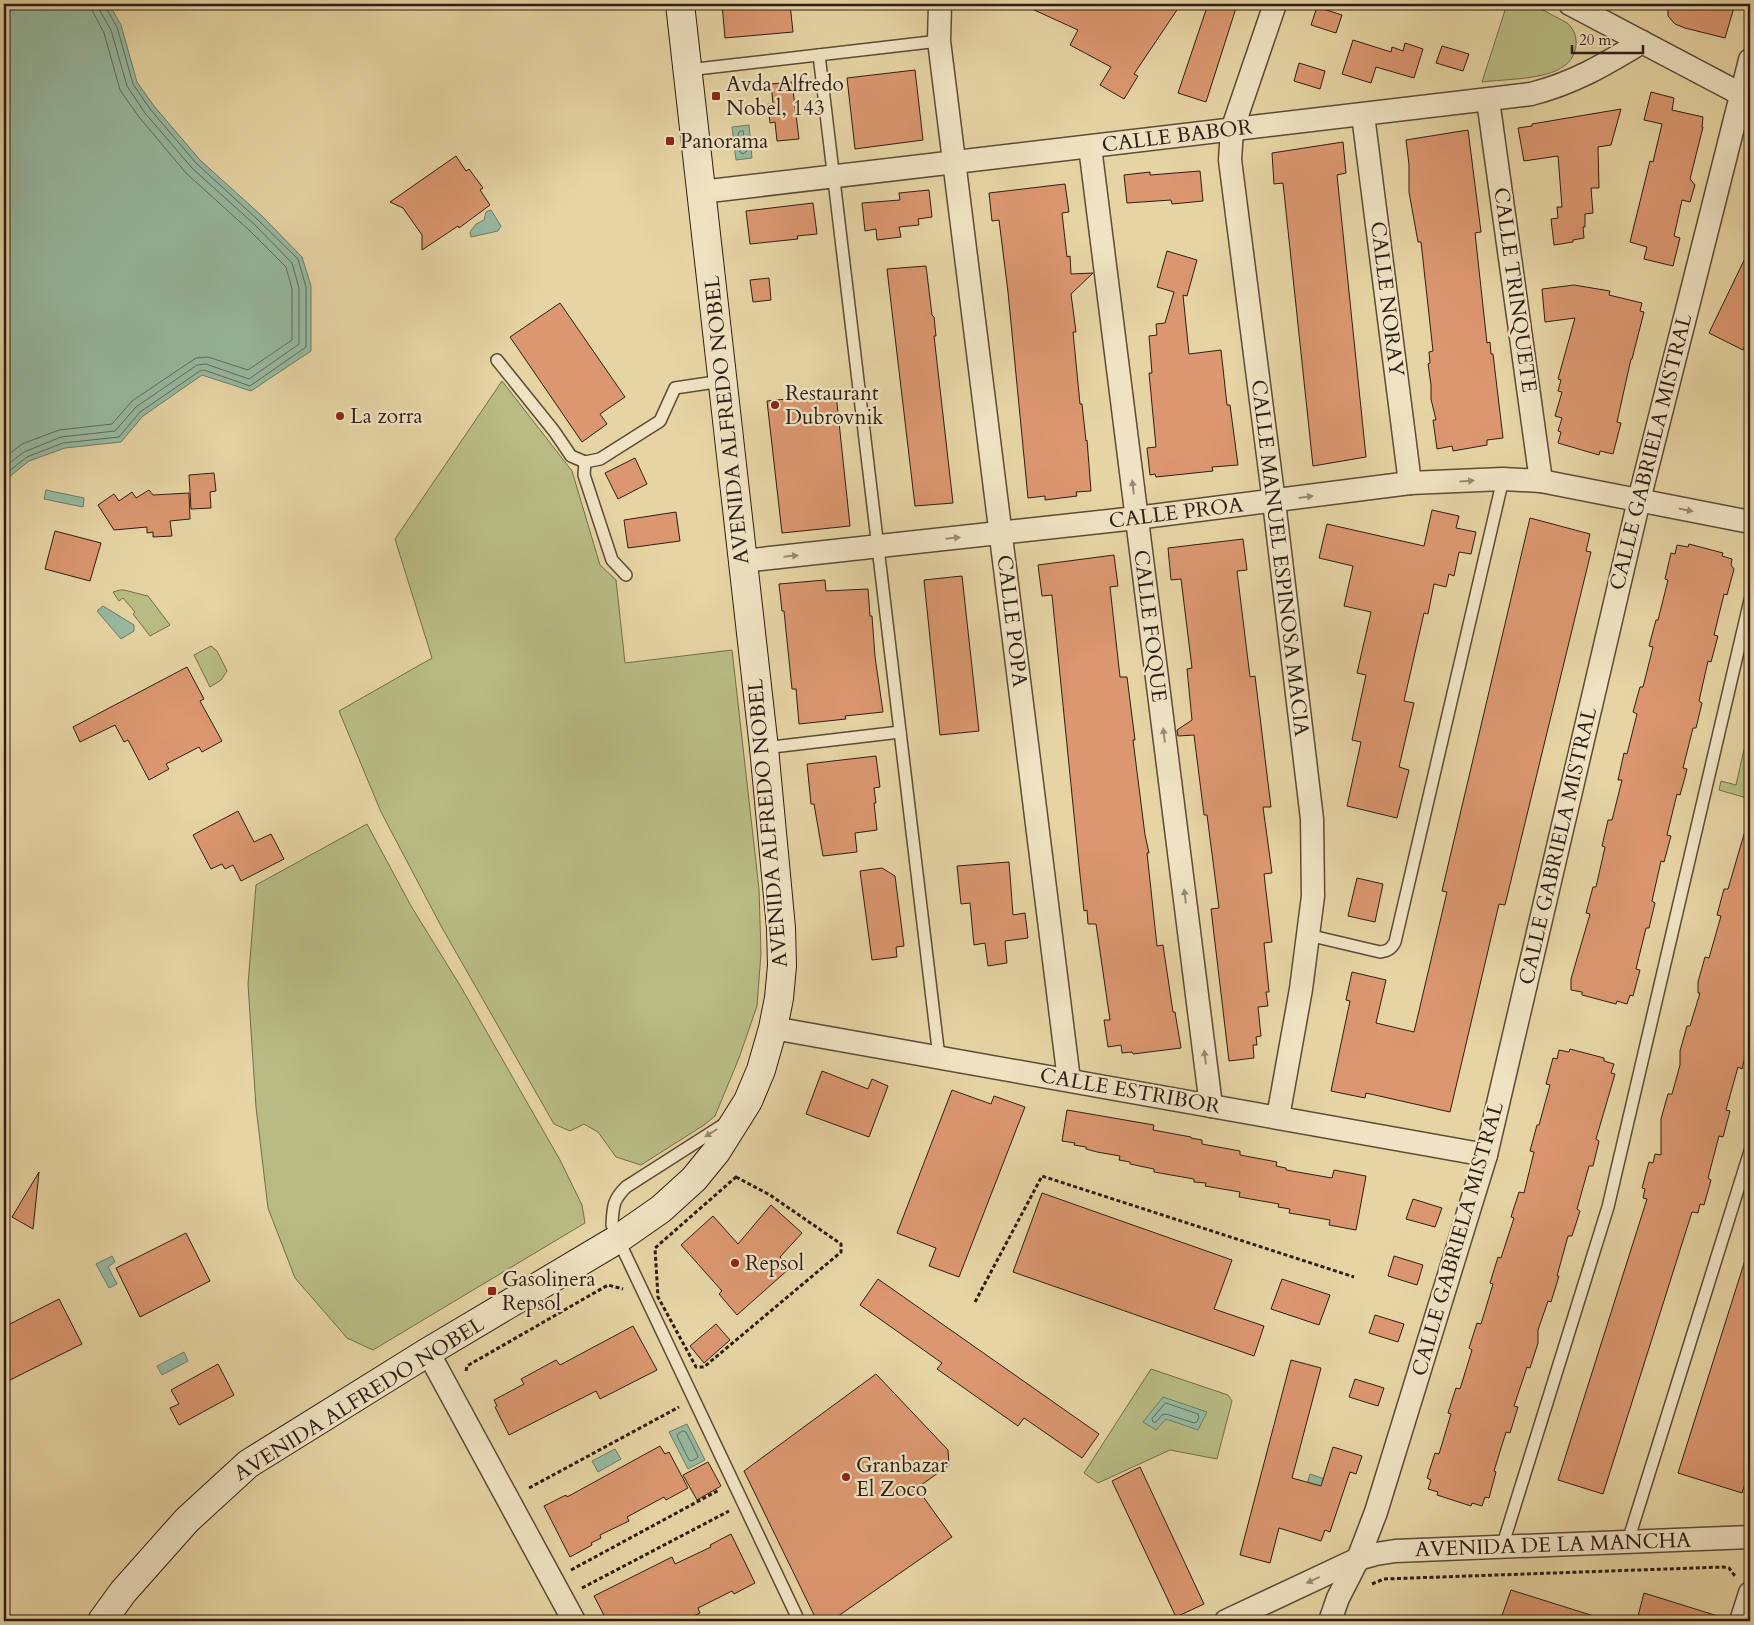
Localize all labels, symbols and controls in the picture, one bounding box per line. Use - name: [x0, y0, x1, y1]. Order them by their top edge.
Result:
- scale bar: [1572, 22, 1643, 54]
- text: 20 m: [1579, 30, 1611, 50]
- place label: Avda Alfredo Nobel, 143: [726, 70, 844, 123]
- marker: Avda Alfredo Nobel, 143: [710, 90, 722, 102]
- street label: CALLE BABOR: [1100, 112, 1254, 160]
- place label: Panorama: [680, 127, 768, 156]
- marker: Panorama: [664, 135, 676, 147]
- street label: CALLE TRINQUETE: [1486, 186, 1544, 394]
- street label: CALLE NORAY: [1363, 220, 1411, 379]
- street label: AVENIDA ALFREDO NOBEL: [697, 274, 757, 566]
- street label: CALLE GABRIELA MISTRAL: [1603, 310, 1699, 593]
- street label: CALLE MANUEL ESPINOSA MACIA: [1244, 378, 1316, 738]
- place label: Restaurant Dubrovnik: [785, 379, 884, 432]
- marker: Restaurant Dubrovnik: [769, 399, 781, 411]
- place label: La zorra: [350, 402, 423, 431]
- marker: La zorra: [334, 410, 346, 422]
- one-way arrow: [1459, 476, 1475, 484]
- one-way arrow: [1128, 478, 1136, 494]
- street label: CALLE PROA: [1107, 490, 1245, 536]
- one-way arrow: [1298, 493, 1314, 501]
- one-way arrow: [1679, 506, 1695, 514]
- one-way arrow: [945, 534, 961, 542]
- street label: CALLE FOQUE: [1126, 548, 1174, 704]
- one-way arrow: [784, 552, 800, 560]
- street label: CALLE POPA: [990, 553, 1034, 689]
- street label: AVENIDA ALFREDO NOBEL: [741, 677, 795, 969]
- street label: CALLE GABRIELA MISTRAL: [1512, 704, 1604, 988]
- one-way arrow: [1160, 726, 1168, 742]
- one-way arrow: [1181, 888, 1189, 904]
- one-way arrow: [1201, 1049, 1209, 1065]
- street label: CALLE ESTRIBOR: [1038, 1061, 1223, 1121]
- street label: CALLE GABRIELA MISTRAL: [1405, 1098, 1511, 1379]
- one-way arrow: [705, 1129, 718, 1138]
- place label: Repsol: [745, 1249, 804, 1278]
- marker: Repsol: [729, 1257, 741, 1269]
- place label: Gasolinera Repsol: [502, 1265, 596, 1318]
- marker: Gasolinera Repsol: [486, 1285, 498, 1297]
- street label: AVENIDA ALFREDO NOBEL: [228, 1310, 490, 1488]
- place label: Granbazar El Zoco: [856, 1451, 948, 1504]
- marker: Granbazar El Zoco: [840, 1471, 852, 1483]
- street label: AVENIDA DE LA MANCHA: [1414, 1526, 1692, 1564]
- one-way arrow: [1306, 1576, 1320, 1584]

